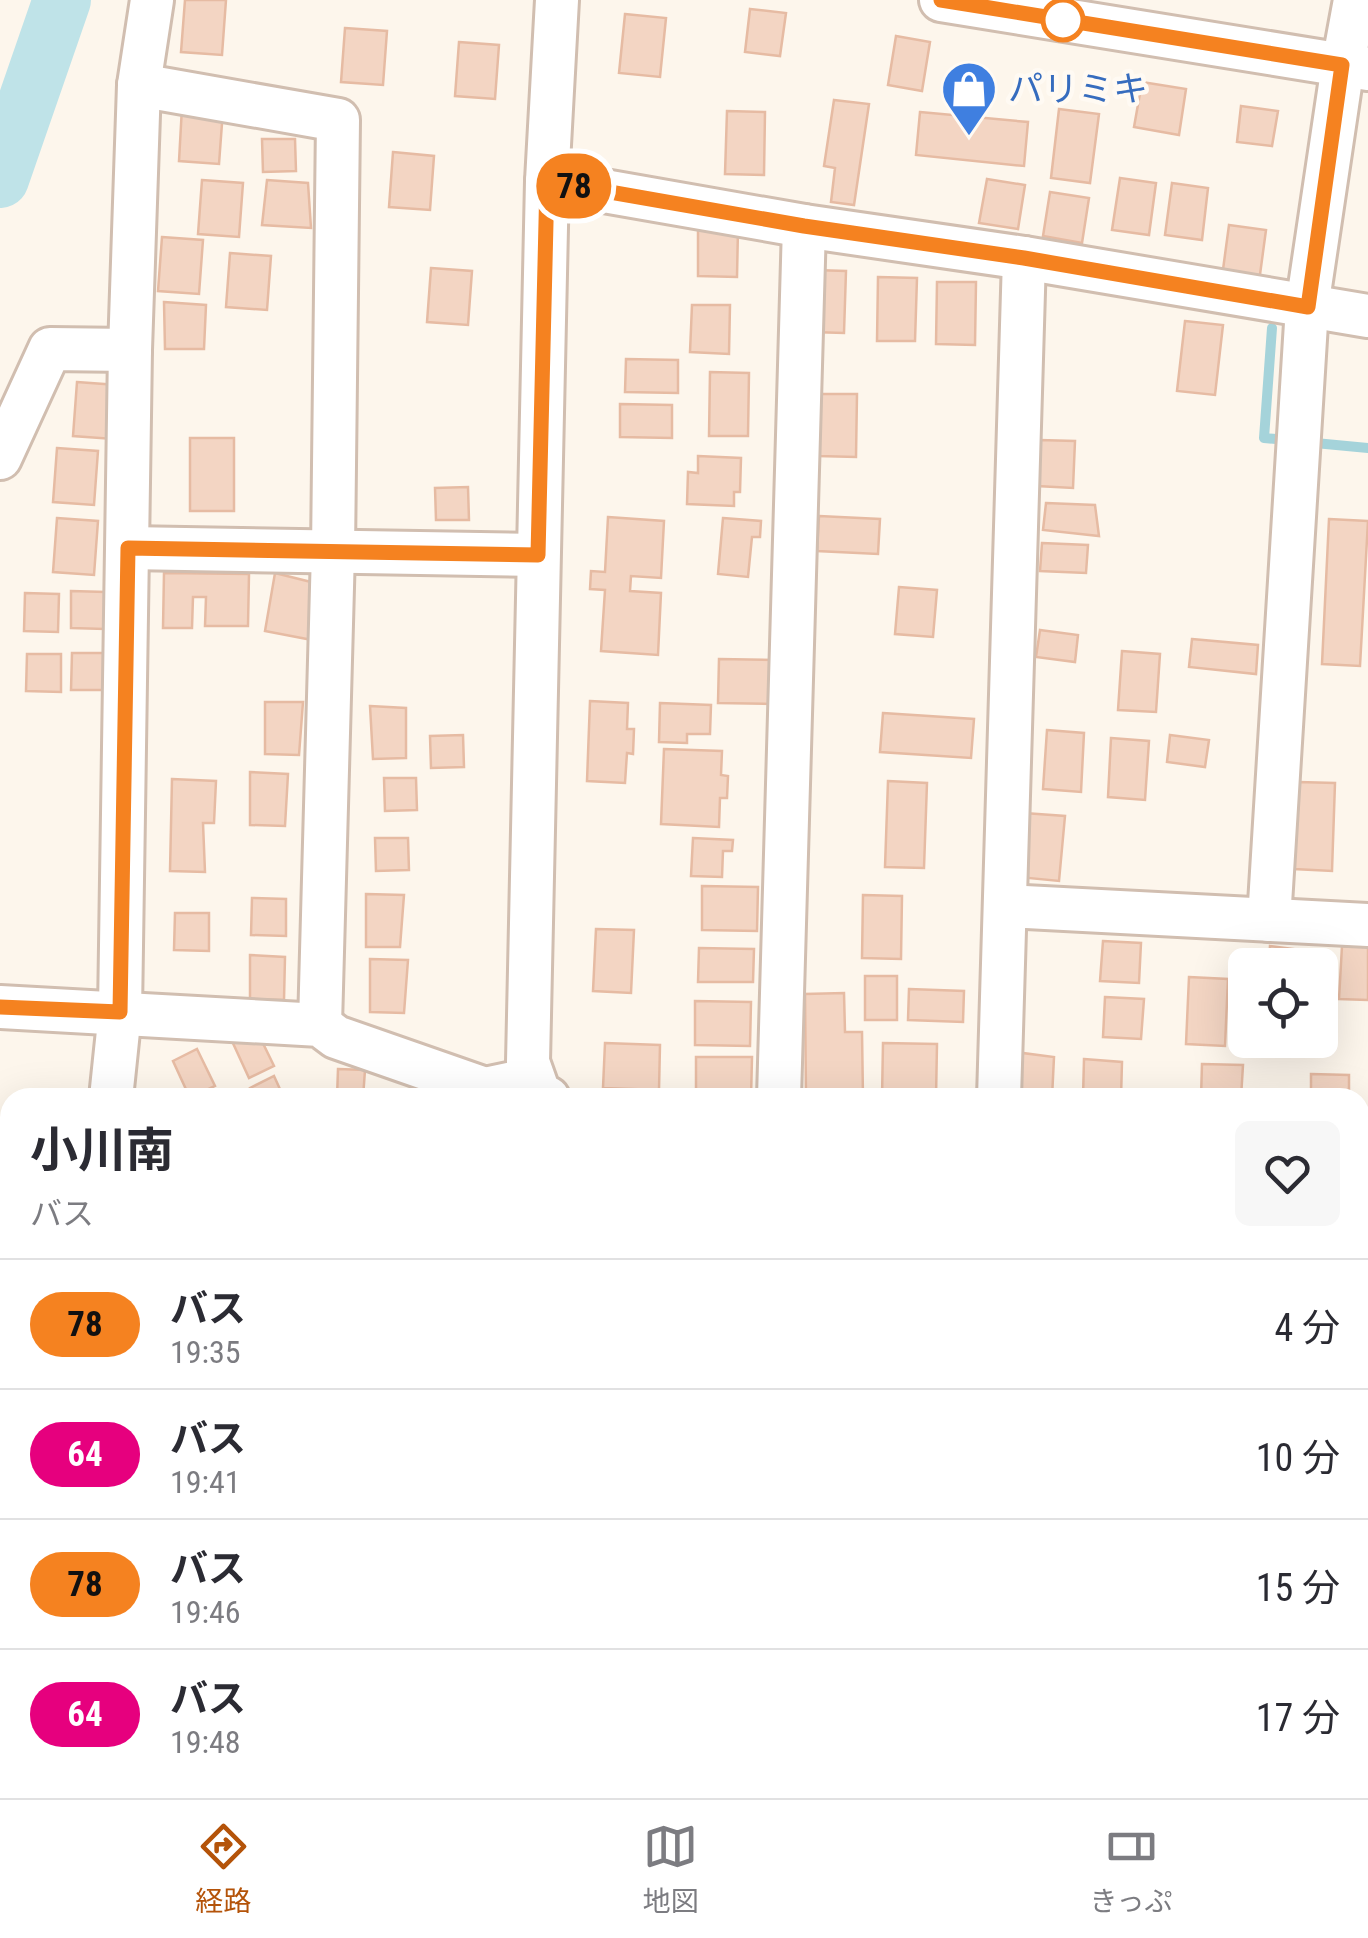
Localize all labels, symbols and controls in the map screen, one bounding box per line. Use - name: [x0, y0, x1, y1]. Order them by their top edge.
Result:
- unlabelled marker: [1042, 0, 1084, 41]
- shop icon: パリミキ: [939, 59, 999, 138]
- place label: パリミキ: [1008, 69, 1148, 110]
- line badge: 78: [529, 154, 619, 218]
- text: 78: [556, 166, 592, 207]
- map controls: [1228, 948, 1338, 1058]
- button: locate: [1228, 948, 1338, 1058]
- button: heart: [1235, 1121, 1340, 1226]
- text: 小川南: [30, 1122, 174, 1179]
- text: バス: [30, 1195, 94, 1233]
- text: バス: [170, 1287, 246, 1331]
- text: 78: [67, 1304, 103, 1345]
- text: 4 分: [1275, 1306, 1340, 1350]
- text: 19:35: [170, 1333, 241, 1371]
- text: バス: [170, 1417, 246, 1461]
- text: 64: [67, 1434, 103, 1475]
- text: 10 分: [1256, 1436, 1340, 1480]
- text: 19:41: [170, 1463, 241, 1501]
- text: バス: [170, 1547, 246, 1591]
- text: 78: [67, 1564, 103, 1605]
- text: 15 分: [1256, 1566, 1340, 1610]
- text: 19:46: [170, 1593, 241, 1631]
- text: バス: [170, 1677, 246, 1721]
- text: 64: [67, 1694, 103, 1735]
- text: 17 分: [1256, 1696, 1340, 1740]
- text: 19:48: [170, 1723, 241, 1761]
- tab: 経路: [196, 1819, 252, 1919]
- tab: 地図: [643, 1819, 699, 1919]
- tab: きっぷ: [1090, 1819, 1172, 1919]

